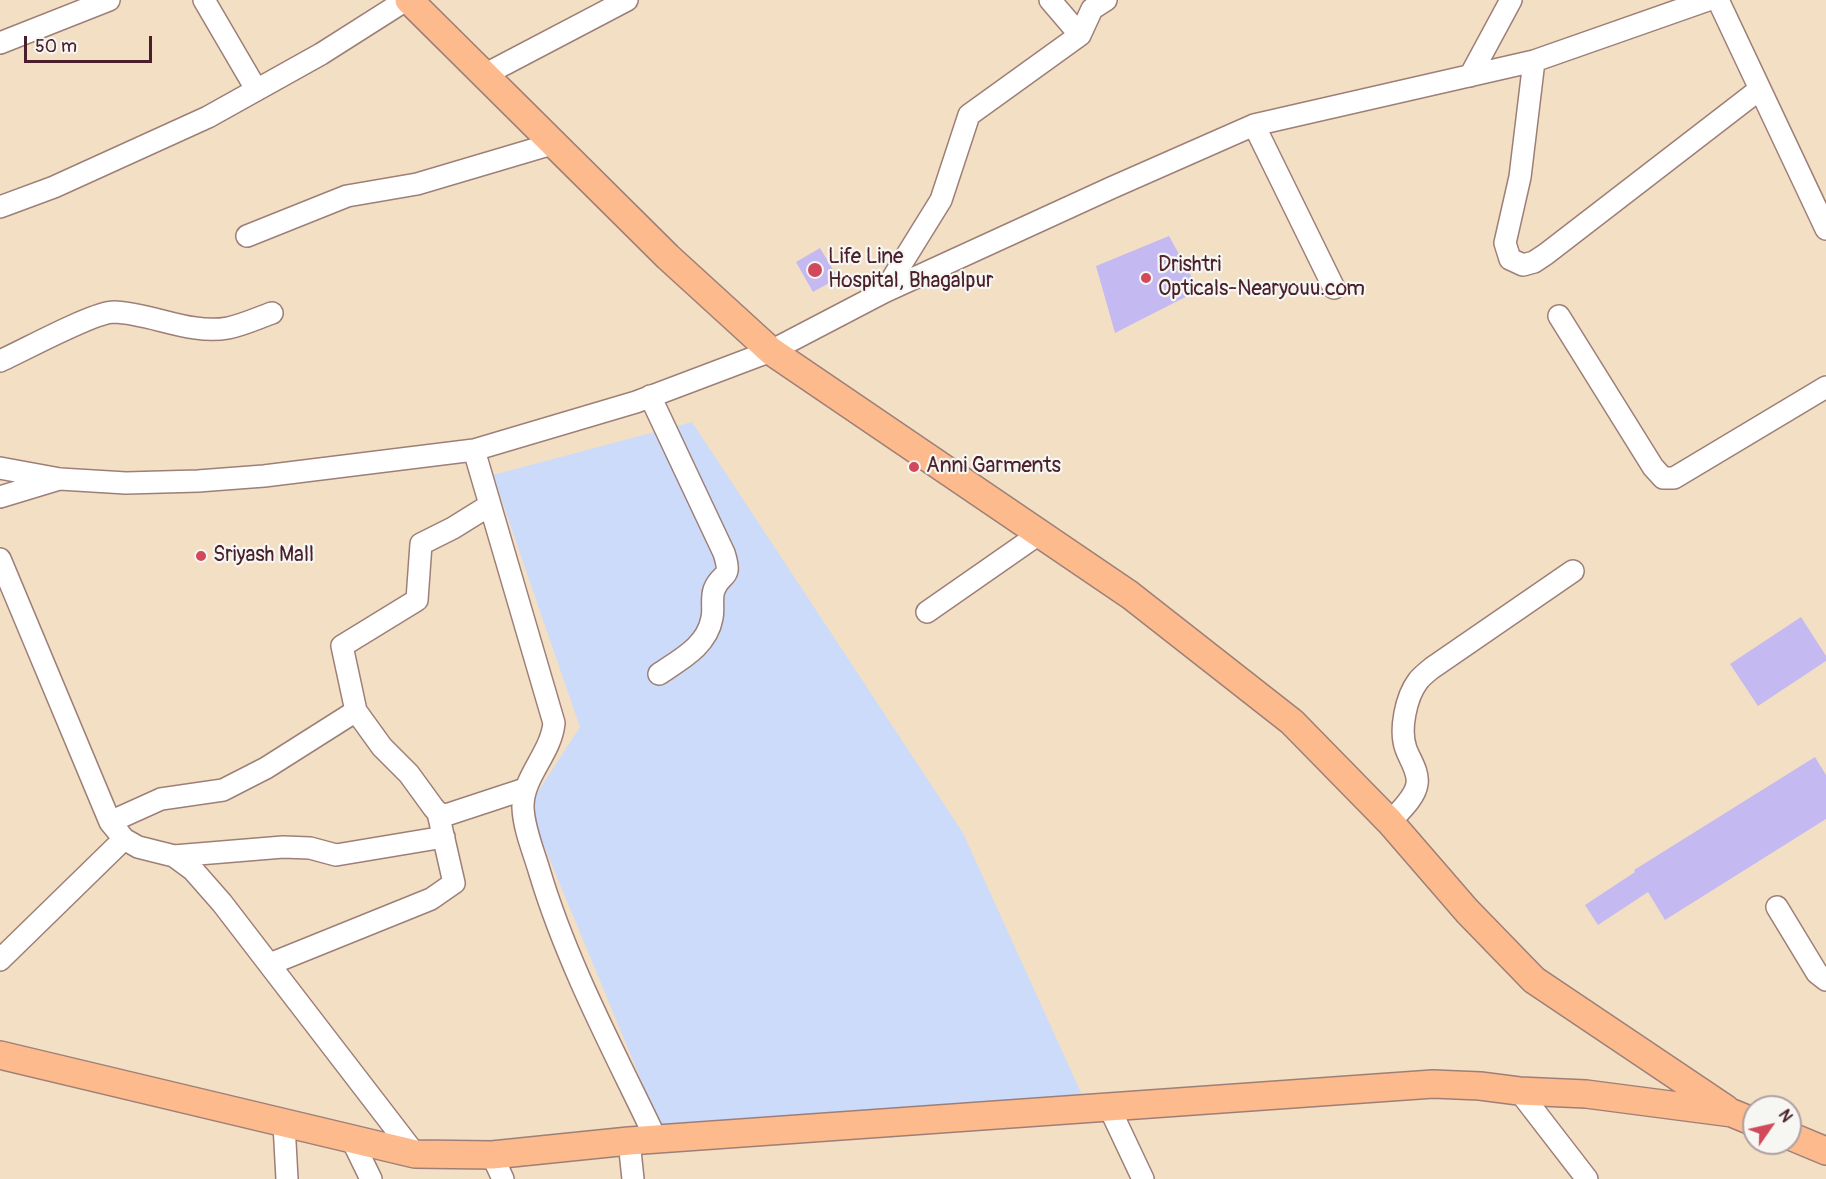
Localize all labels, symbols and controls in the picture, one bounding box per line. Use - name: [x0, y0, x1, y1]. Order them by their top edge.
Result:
- scale bar: [27, 24, 154, 62]
- text: 50 m: [35, 35, 77, 58]
- place label: Life Line Hospital, Bhagalpur: [828, 245, 994, 295]
- place label: Drishtri Opticals-Nearyouu.com: [1158, 253, 1365, 303]
- marker: Life Line Hospital, Bhagalpur: [806, 261, 824, 279]
- marker: Drishtri Opticals-Nearyouu.com: [1139, 271, 1153, 285]
- place label: Anni Garments: [926, 454, 1061, 480]
- marker: Anni Garments: [907, 460, 921, 474]
- place label: Sriyash Mall: [213, 543, 314, 569]
- marker: Sriyash Mall: [194, 549, 208, 563]
- north arrow: [1742, 1095, 1802, 1155]
- text: N: [1774, 1106, 1797, 1126]

